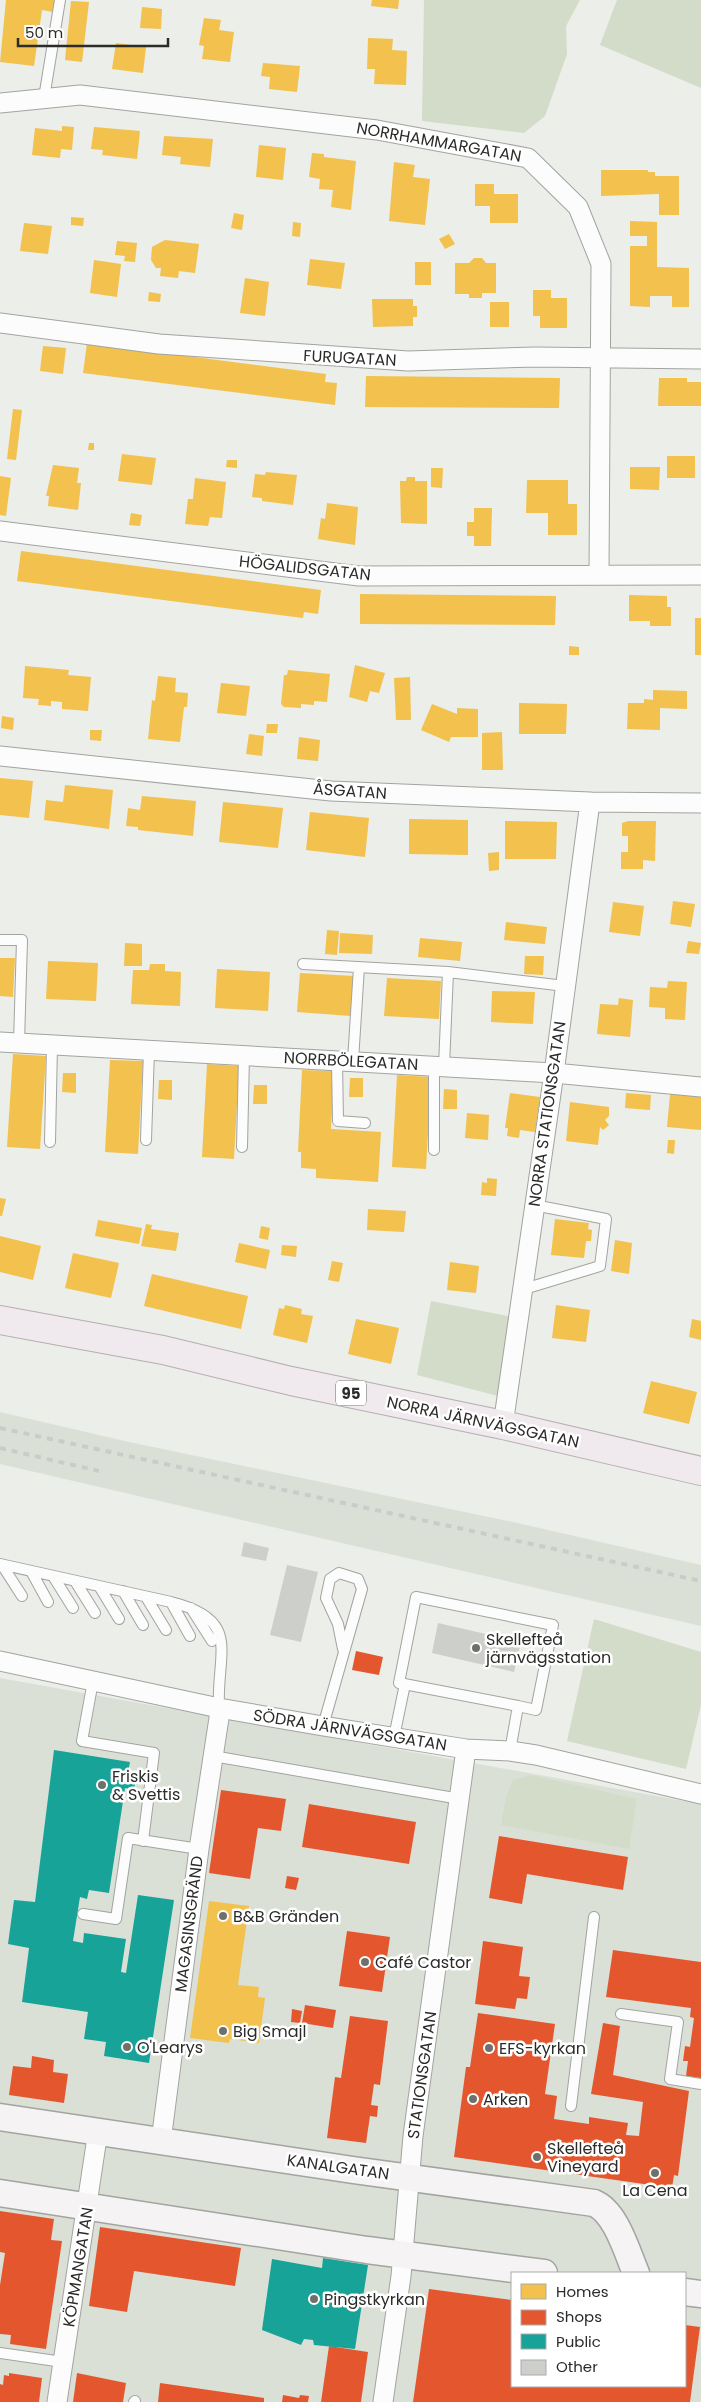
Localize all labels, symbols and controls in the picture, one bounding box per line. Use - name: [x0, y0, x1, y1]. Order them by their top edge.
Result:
- scale bar: [18, 15, 168, 47]
- text: 50 m: [25, 22, 63, 43]
- street label: NORRHAMMARGATAN: [355, 116, 523, 168]
- street label: FURUGATAN: [303, 344, 397, 372]
- street label: HÖGALIDSGATAN: [238, 550, 372, 586]
- street label: ÅSGATAN: [312, 777, 388, 805]
- street label: NORRA STATIONSGATAN: [523, 1020, 571, 1208]
- street label: NORRBÖLEGATAN: [283, 1046, 419, 1076]
- road number: 95: [336, 1380, 366, 1406]
- street label: NORRA JÄRNVÄGSGATAN: [385, 1390, 581, 1454]
- place label: Skellefteå järnvägsstation: [485, 1628, 611, 1669]
- marker: Skellefteå järnvägsstation: [470, 1642, 482, 1654]
- street label: SÖDRA JÄRNVÄGSGATAN: [252, 1703, 448, 1757]
- place label: Friskis & Svettis: [112, 1765, 180, 1806]
- marker: Friskis & Svettis: [96, 1779, 108, 1791]
- street label: MAGASINSGRÄND: [169, 1854, 209, 1994]
- place label: B&B Gränden: [233, 1905, 339, 1928]
- marker: B&B Gränden: [217, 1910, 229, 1922]
- place label: Café Castor: [375, 1951, 471, 1974]
- marker: Café Castor: [359, 1956, 371, 1968]
- street label: STATIONSGATAN: [402, 2010, 442, 2140]
- place label: Big Smajl: [233, 2020, 306, 2043]
- marker: Big Smajl: [217, 2025, 229, 2037]
- place label: O'Learys: [137, 2036, 203, 2059]
- place label: EFS-kyrkan: [499, 2037, 586, 2060]
- marker: O'Learys: [121, 2041, 133, 2053]
- marker: EFS-kyrkan: [483, 2042, 495, 2054]
- place label: Arken: [483, 2088, 528, 2111]
- marker: Arken: [467, 2093, 479, 2105]
- place label: Skellefteå Vineyard: [547, 2137, 624, 2178]
- street label: KANALGATAN: [285, 2148, 391, 2186]
- marker: Skellefteå Vineyard: [531, 2151, 543, 2163]
- marker: La Cena: [649, 2167, 661, 2179]
- place label: La Cena: [622, 2179, 688, 2202]
- street label: KÖPMANGATAN: [57, 2205, 99, 2329]
- legend: [511, 2272, 686, 2387]
- text: Homes: [556, 2281, 609, 2302]
- place label: Pingstkyrkan: [324, 2288, 425, 2311]
- marker: Pingstkyrkan: [308, 2293, 320, 2305]
- text: Shops: [556, 2306, 602, 2327]
- text: Public: [556, 2331, 601, 2352]
- text: Other: [556, 2356, 598, 2377]

